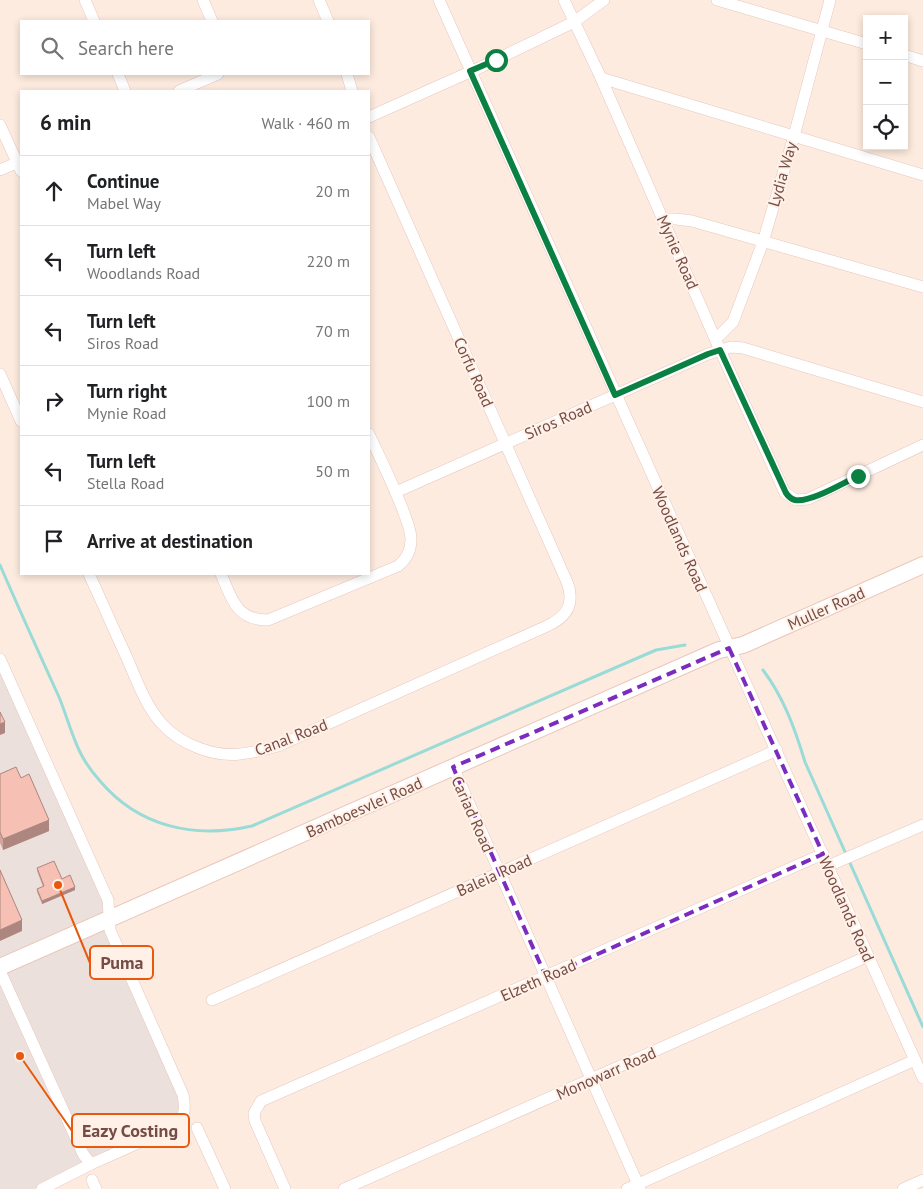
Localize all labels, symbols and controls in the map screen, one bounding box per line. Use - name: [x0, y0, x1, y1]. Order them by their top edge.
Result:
- map controls: [863, 15, 908, 150]
- button: +: [863, 15, 908, 60]
- search box: [20, 20, 370, 75]
- icon: search: [38, 34, 66, 62]
- text: Search here: [78, 36, 174, 60]
- route start: [485, 49, 508, 72]
- button: −: [863, 60, 908, 105]
- button: locate: [863, 105, 908, 150]
- text: 6 min: [40, 109, 91, 136]
- text: Walk · 460 m: [261, 113, 350, 133]
- street label: Lydia Way: [763, 139, 801, 209]
- text: Continue: [87, 169, 159, 193]
- icon: ahead: [40, 177, 68, 205]
- text: 20 m: [315, 181, 350, 201]
- text: Mabel Way: [87, 193, 161, 213]
- street label: Mynie Road: [653, 212, 703, 292]
- text: Turn left: [87, 239, 156, 263]
- icon: left: [40, 247, 68, 275]
- text: 220 m: [307, 251, 350, 271]
- text: Woodlands Road: [87, 263, 200, 283]
- text: Turn left: [87, 309, 156, 333]
- icon: left: [40, 317, 68, 345]
- text: 70 m: [315, 321, 350, 341]
- text: Siros Road: [87, 333, 159, 353]
- street label: Corfu Road: [450, 334, 498, 410]
- text: Turn right: [87, 379, 167, 403]
- icon: right: [40, 387, 68, 415]
- text: 100 m: [307, 391, 350, 411]
- street label: Siros Road: [521, 396, 595, 444]
- text: Mynie Road: [87, 403, 166, 423]
- text: Turn left: [87, 449, 156, 473]
- icon: left: [40, 457, 68, 485]
- text: 50 m: [315, 461, 350, 481]
- route end: [847, 465, 870, 488]
- text: Stella Road: [87, 473, 164, 493]
- street label: Woodlands Road: [648, 483, 712, 595]
- icon: arrive: [40, 527, 68, 555]
- text: Arrive at destination: [87, 529, 253, 553]
- street label: Muller Road: [784, 582, 868, 634]
- street label: Canal Road: [252, 714, 330, 760]
- street label: Bamboesvlei Road: [303, 772, 425, 842]
- street label: Cariad Road: [447, 773, 499, 855]
- street label: Baleia Road: [453, 850, 535, 900]
- street label: Woodlands Road: [815, 853, 879, 965]
- callout: Puma: [90, 946, 153, 979]
- text: Puma: [101, 951, 144, 974]
- street label: Elzeth Road: [497, 954, 579, 1006]
- street label: Monowarr Road: [553, 1042, 659, 1104]
- callout: Eazy Costing: [72, 1114, 189, 1147]
- text: Eazy Costing: [82, 1119, 178, 1142]

